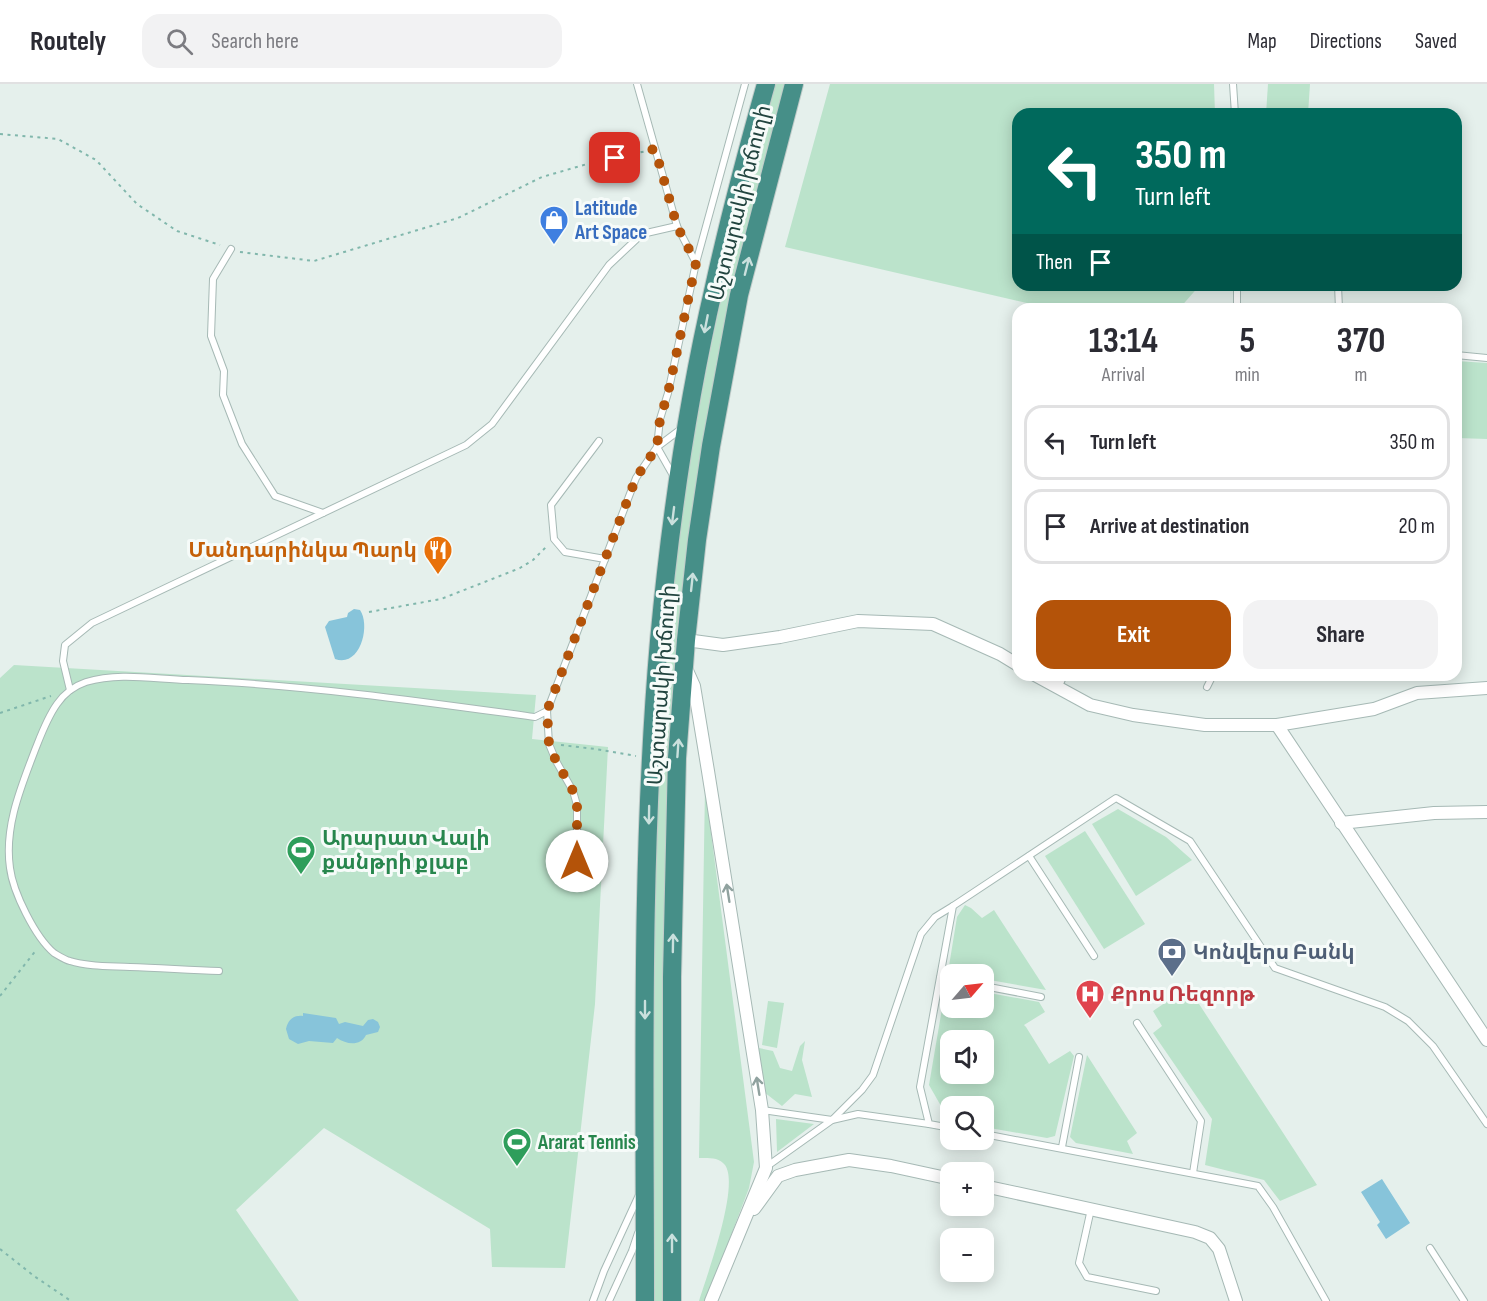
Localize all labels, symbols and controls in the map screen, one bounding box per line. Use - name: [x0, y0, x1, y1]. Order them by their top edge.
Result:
- search box: [142, 14, 562, 68]
- text: Routely: [30, 25, 106, 58]
- icon: search: [163, 25, 196, 58]
- text: Search here: [211, 28, 299, 55]
- text: Map: [1247, 29, 1277, 54]
- text: Directions: [1310, 29, 1382, 54]
- text: Saved: [1415, 29, 1457, 54]
- street label: Աշտարակի խճուղի: [704, 102, 776, 304]
- text: 350 m: [1135, 130, 1227, 181]
- pin: [589, 132, 640, 183]
- icon: left: [1036, 132, 1114, 210]
- icon: arrive: [598, 141, 631, 174]
- text: Turn left: [1135, 181, 1211, 213]
- place label: Latitude Art Space: [574, 196, 647, 245]
- shop icon: Latitude Art Space: [538, 204, 570, 246]
- icon: arrive: [1084, 246, 1117, 279]
- text: Then: [1036, 249, 1072, 276]
- one-way arrow: [741, 256, 753, 275]
- one-way arrow: [700, 314, 711, 334]
- text: 13:14: [1089, 320, 1158, 363]
- text: 5: [1239, 320, 1255, 363]
- text: 370: [1337, 320, 1385, 363]
- text: Arrival: [1102, 363, 1145, 387]
- text: min: [1235, 363, 1260, 387]
- text: m: [1355, 363, 1367, 387]
- icon: left: [1039, 426, 1072, 459]
- text: Turn left: [1090, 429, 1156, 456]
- text: 350 m: [1390, 429, 1435, 456]
- one-way arrow: [668, 506, 679, 526]
- icon: arrive: [1039, 510, 1072, 543]
- text: Arrive at destination: [1090, 513, 1249, 540]
- text: 20 m: [1399, 513, 1435, 540]
- restaurant icon: Մանդարինկա Պարկ: [422, 534, 454, 576]
- place label: Մանդարինկա Պարկ: [188, 538, 417, 563]
- one-way arrow: [687, 572, 698, 592]
- street label: Աշտարակի խճուղի: [643, 584, 681, 786]
- button: Exit: [1036, 600, 1231, 669]
- button: Share: [1243, 600, 1438, 669]
- one-way arrow: [673, 738, 684, 758]
- one-way arrow: [643, 805, 655, 825]
- place label: Արարատ Վալի քանթրի քլաբ: [322, 826, 490, 875]
- position arrow: [545, 829, 609, 893]
- sports icon: Արարատ Վալի քանթրի քլաբ: [285, 834, 317, 876]
- one-way arrow: [722, 884, 733, 904]
- one-way arrow: [667, 933, 678, 953]
- bank icon: Կոնվերս Բանկ: [1156, 936, 1188, 978]
- place label: Կոնվերս Բանկ: [1193, 940, 1355, 965]
- north arrow: [940, 964, 994, 1018]
- map controls: [940, 964, 994, 1282]
- hospital icon: Քրոս Ռեզորթ: [1074, 978, 1106, 1020]
- place label: Քրոս Ռեզորթ: [1111, 982, 1255, 1007]
- one-way arrow: [639, 1000, 651, 1020]
- button: sound: [940, 1030, 994, 1084]
- one-way arrow: [752, 1076, 763, 1096]
- button: search: [940, 1096, 994, 1150]
- sports icon: Ararat Tennis: [501, 1126, 533, 1168]
- place label: Ararat Tennis: [537, 1130, 636, 1155]
- button: +: [940, 1162, 994, 1216]
- button: −: [940, 1228, 994, 1282]
- one-way arrow: [666, 1233, 678, 1253]

